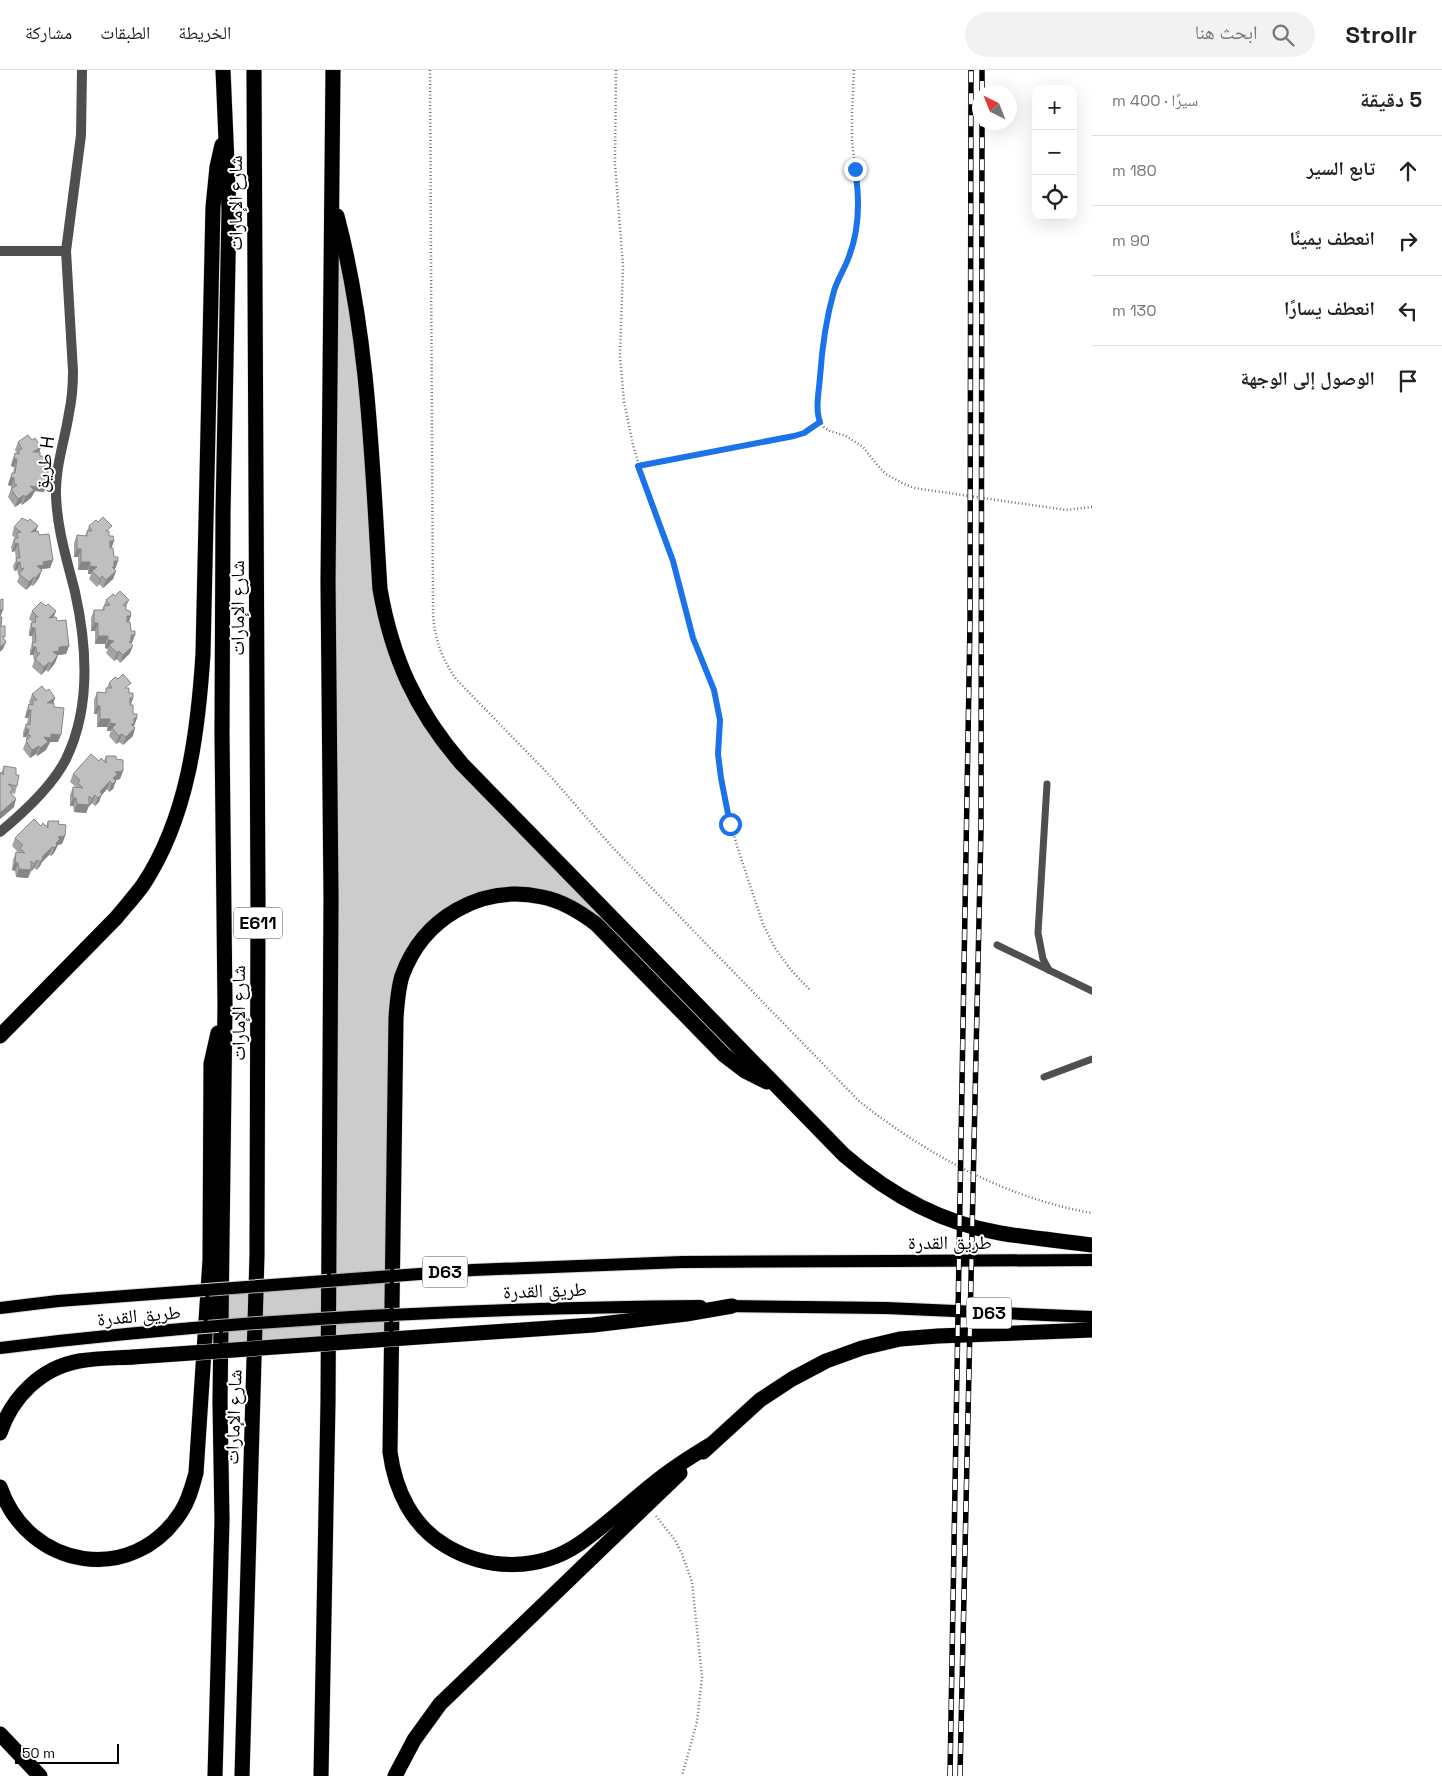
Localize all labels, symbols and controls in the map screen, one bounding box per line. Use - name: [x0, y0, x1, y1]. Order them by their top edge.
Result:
- search box: [965, 12, 1315, 57]
- text: Strollr: [1345, 19, 1417, 50]
- text: ابحث هنا: [1195, 20, 1257, 45]
- text: مشاركة: [25, 21, 72, 44]
- text: الطبقات: [100, 21, 150, 44]
- text: الخريطة: [178, 21, 231, 44]
- icon: search: [1269, 21, 1297, 49]
- north arrow: [972, 85, 1017, 130]
- map controls: [1032, 85, 1077, 220]
- button: +: [1032, 85, 1077, 130]
- text: 5 دقيقة: [1360, 86, 1422, 113]
- text: سيرًا · 400 m: [1112, 90, 1198, 111]
- button: −: [1032, 130, 1077, 175]
- street label: شارع الإمارات: [223, 155, 248, 251]
- text: تابع السير: [1307, 156, 1375, 181]
- icon: ahead: [1394, 157, 1422, 185]
- route end: [844, 158, 867, 181]
- text: 180 m: [1112, 160, 1157, 181]
- button: locate: [1032, 175, 1077, 220]
- text: انعطف يمينًا: [1290, 226, 1375, 251]
- icon: right: [1394, 227, 1422, 255]
- text: 90 m: [1112, 230, 1150, 251]
- text: انعطف يسارًا: [1284, 296, 1375, 321]
- icon: left: [1394, 297, 1422, 325]
- text: 130 m: [1112, 300, 1157, 321]
- text: الوصول إلى الوجهة: [1240, 366, 1375, 391]
- icon: arrive: [1394, 367, 1422, 395]
- street label: طريق H: [29, 435, 60, 494]
- street label: شارع الإمارات: [225, 560, 250, 656]
- route start: [719, 813, 742, 836]
- road number: E611: [234, 908, 282, 938]
- street label: شارع الإمارات: [226, 965, 251, 1061]
- street label: طريق القدرة: [908, 1230, 992, 1255]
- road number: D63: [422, 1256, 468, 1288]
- street label: طريق القدرة: [503, 1277, 587, 1304]
- road number: D63: [966, 1298, 1012, 1328]
- street label: طريق القدرة: [96, 1299, 182, 1332]
- street label: شارع الإمارات: [219, 1369, 248, 1465]
- scale bar: [15, 1741, 119, 1764]
- text: 50 m: [22, 1744, 55, 1762]

